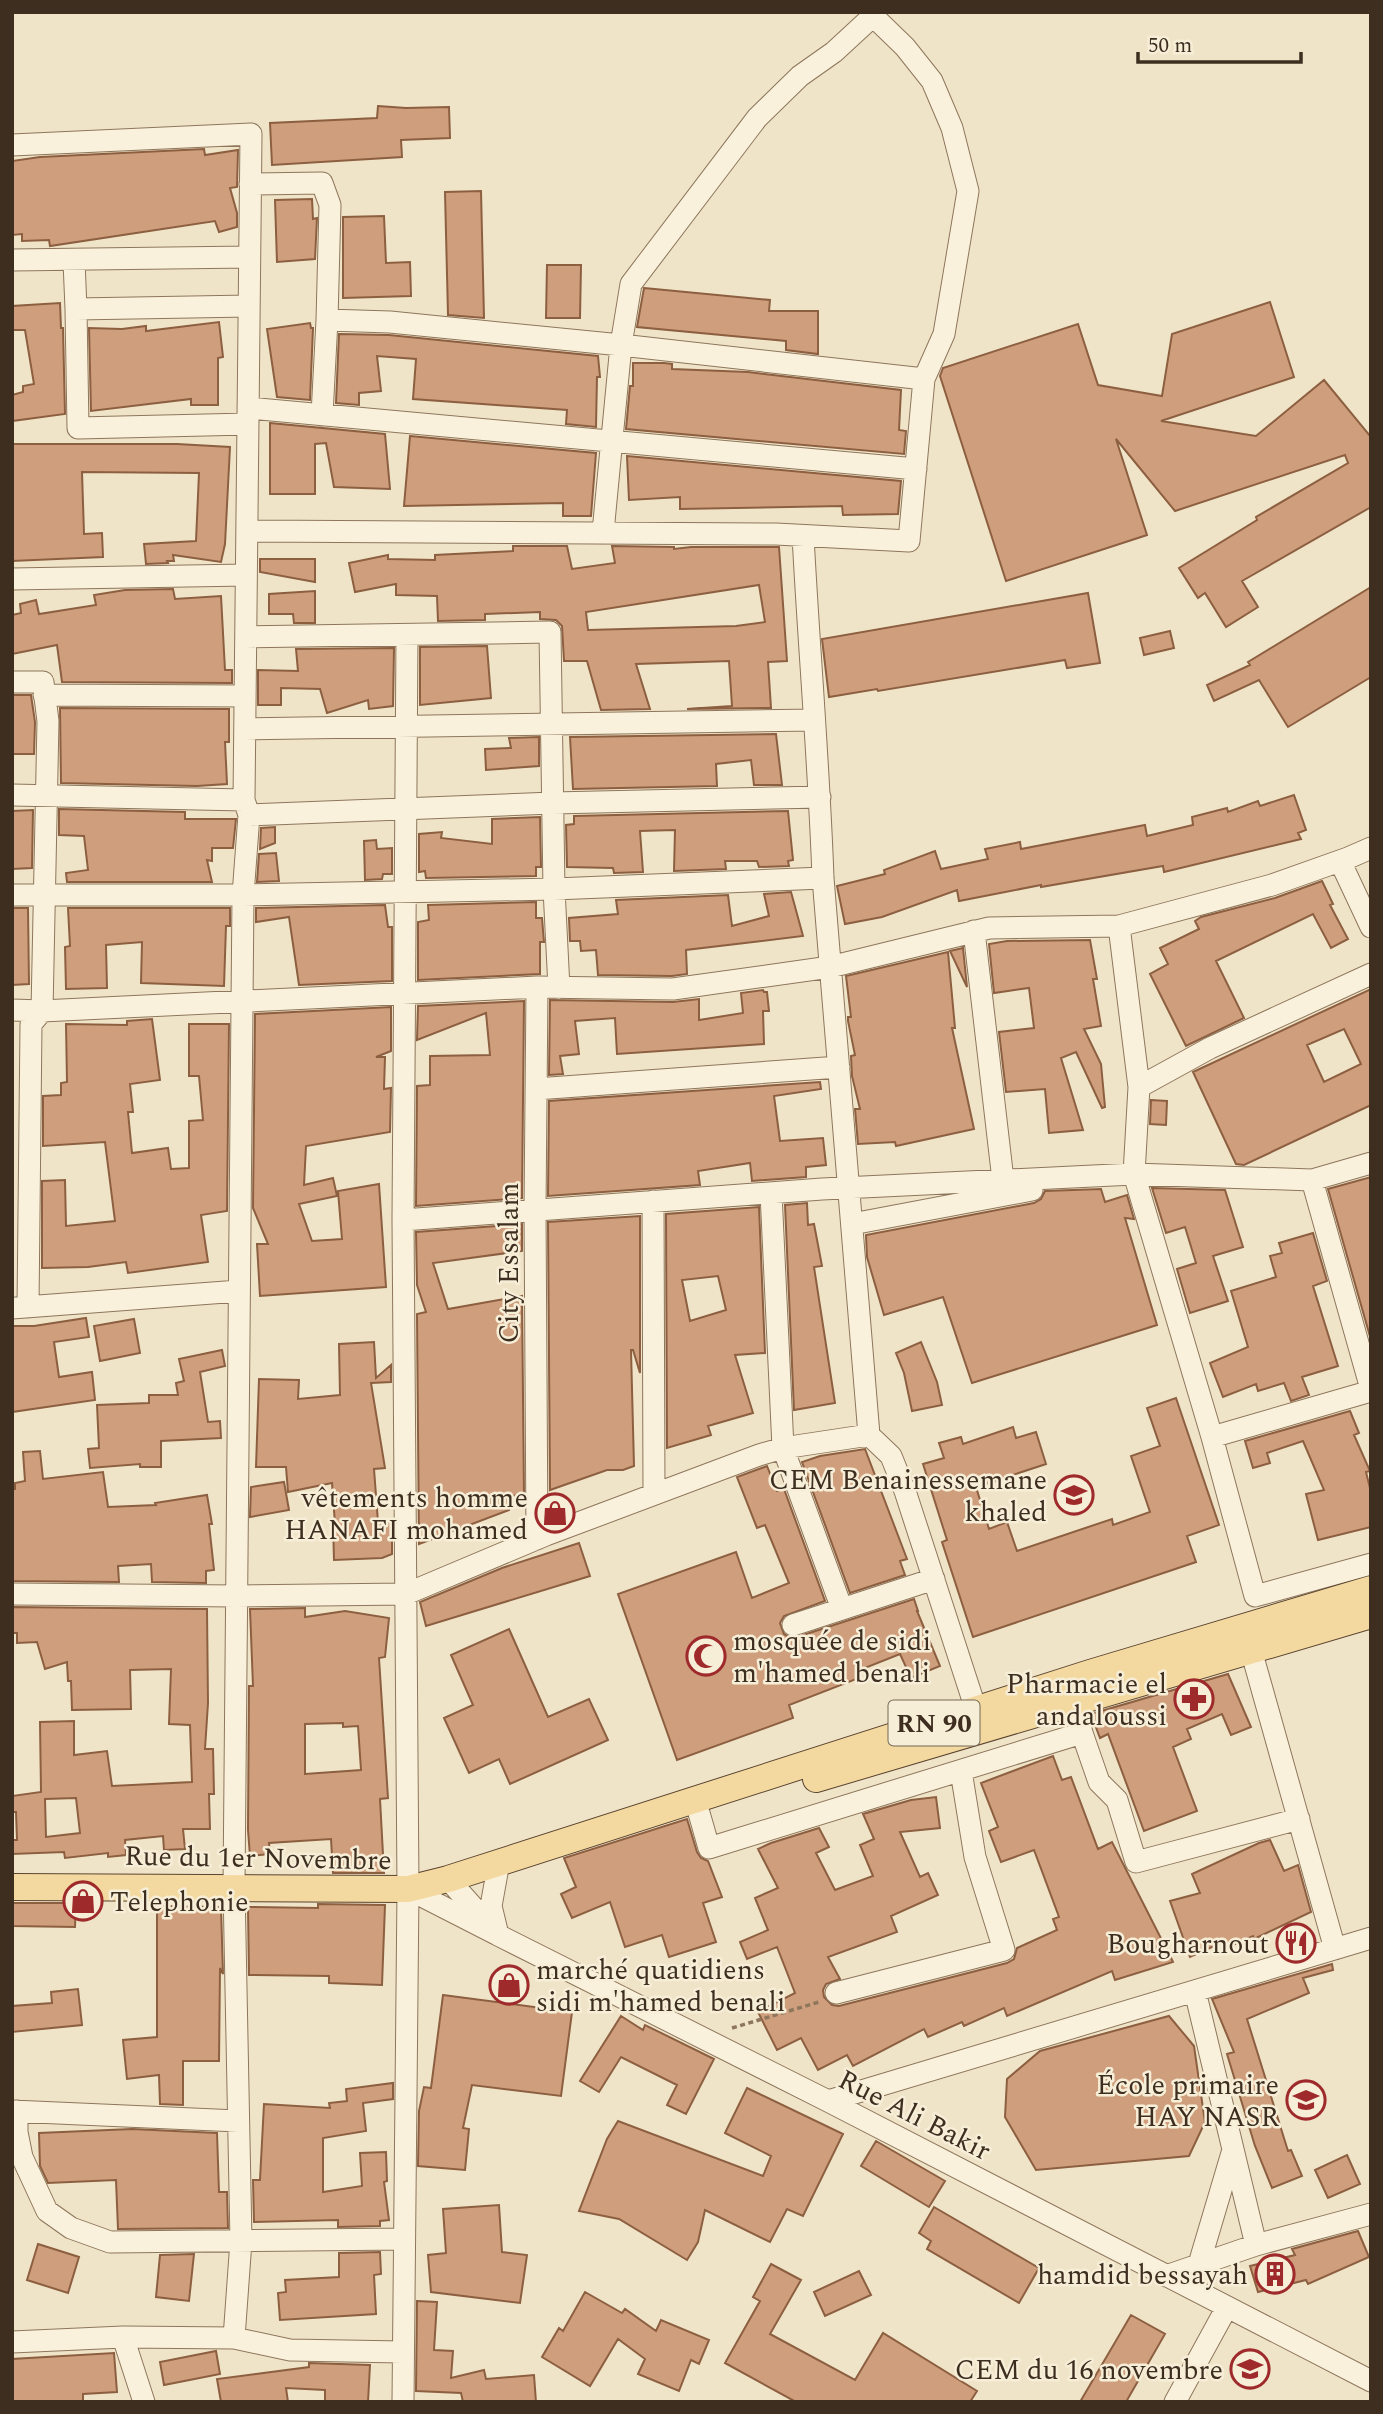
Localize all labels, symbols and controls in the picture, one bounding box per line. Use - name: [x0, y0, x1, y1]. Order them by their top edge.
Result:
- scale bar: [1138, 21, 1301, 65]
- text: 50 m: [1148, 30, 1192, 62]
- street label: City Essalam: [488, 1182, 531, 1344]
- place label: CEM Benainessemane khaled: [769, 1459, 1047, 1534]
- school or university icon: CEM Benainessemane khaled: [1053, 1474, 1095, 1516]
- place label: vêtements homme HANAFI mohamed: [284, 1477, 528, 1552]
- shop icon: vêtements homme HANAFI mohamed: [534, 1492, 576, 1534]
- place label: mosquée de sidi m'hamed benali: [733, 1620, 931, 1695]
- mosque icon: mosquée de sidi m'hamed benali: [685, 1635, 727, 1677]
- place label: Pharmacie el andaloussi: [1006, 1663, 1167, 1738]
- pharmacy icon: Pharmacie el andaloussi: [1173, 1678, 1215, 1720]
- road number: RN 90: [888, 1700, 979, 1746]
- street label: Rue du 1er Novembre: [124, 1835, 392, 1882]
- shop icon: Telephonie: [62, 1880, 104, 1922]
- place label: Telephonie: [110, 1881, 249, 1924]
- restaurant icon: Bougharnout: [1275, 1922, 1317, 1964]
- place label: Bougharnout: [1106, 1923, 1269, 1966]
- place label: marché quatidiens sidi m'hamed benali: [536, 1949, 786, 2024]
- shop icon: marché quatidiens sidi m'hamed benali: [488, 1964, 530, 2006]
- street label: Rue Ali Bakir: [830, 2058, 998, 2172]
- place label: École primaire HAY NASR: [1097, 2064, 1279, 2139]
- school or university icon: École primaire HAY NASR: [1285, 2079, 1327, 2121]
- building icon: hamdid bessayah: [1254, 2253, 1296, 2295]
- place label: hamdid bessayah: [1037, 2254, 1248, 2297]
- school or university icon: CEM du 16 novembre: [1229, 2348, 1271, 2390]
- place label: CEM du 16 novembre: [955, 2349, 1223, 2392]

